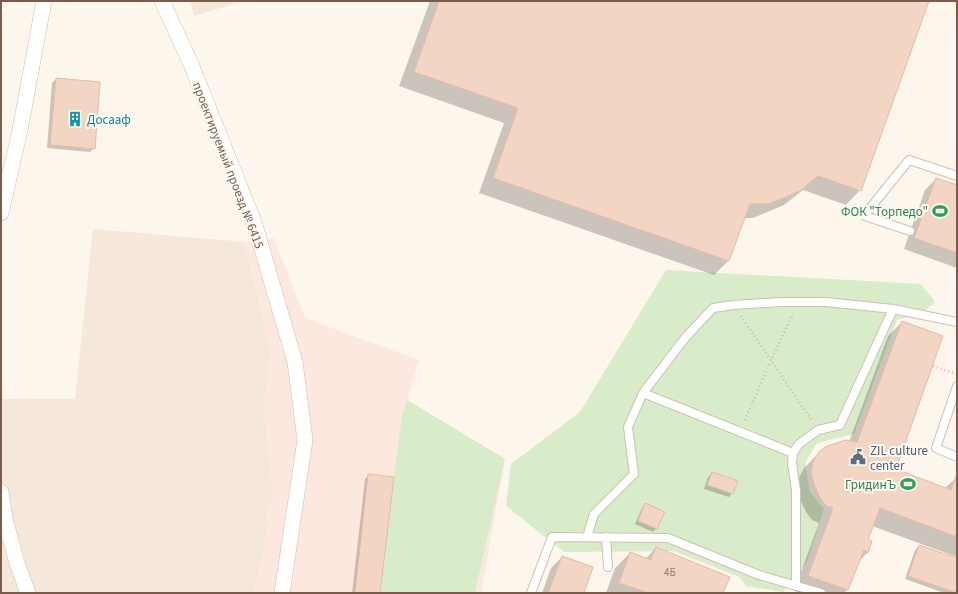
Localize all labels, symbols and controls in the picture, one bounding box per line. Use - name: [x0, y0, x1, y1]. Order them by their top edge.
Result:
- street label: проектируемый проезд № 6415: [188, 79, 268, 251]
- building icon: Досааф: [66, 110, 84, 128]
- place label: Досааф: [87, 111, 131, 129]
- sports icon: ФОК "Торпедо": [931, 202, 949, 220]
- place label: ФОК "Торпедо": [841, 203, 928, 221]
- place label: ZIL culture center: [870, 442, 928, 475]
- public building icon: ZIL culture center: [849, 448, 867, 466]
- sports icon: ГридинЪ: [899, 475, 917, 493]
- place label: ГридинЪ: [845, 476, 896, 494]
- house number: 4Б: [664, 565, 676, 580]

